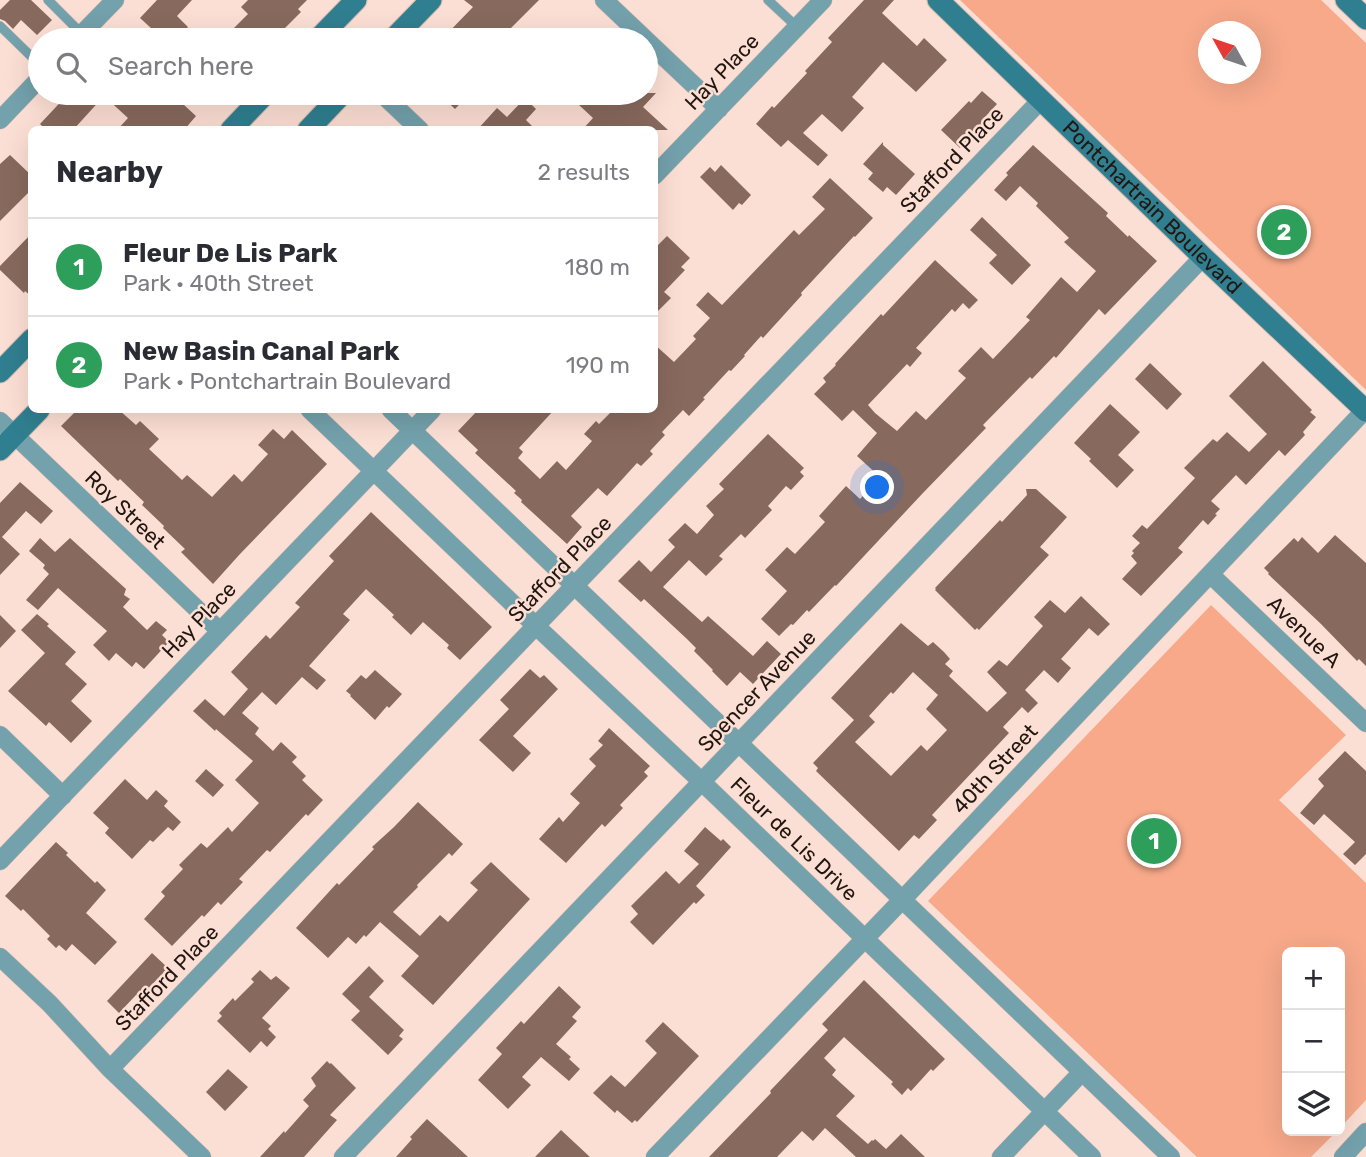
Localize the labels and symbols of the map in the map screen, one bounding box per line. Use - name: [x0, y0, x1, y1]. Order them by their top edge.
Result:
- north arrow: [1198, 21, 1261, 84]
- street label: Hay Place: [679, 28, 764, 115]
- street label: Stafford Place: [895, 101, 1009, 218]
- street label: Pontchartrain Boulevard: [1058, 115, 1247, 299]
- pin: 2: [1261, 206, 1307, 258]
- street label: Roy Street: [80, 465, 171, 554]
- your location: [860, 470, 894, 504]
- street label: Stafford Place: [503, 510, 617, 627]
- street label: Hay Place: [156, 576, 241, 663]
- street label: Avenue A: [1262, 591, 1346, 673]
- street label: Spencer Avenue: [692, 625, 821, 757]
- street label: 40th Street: [947, 719, 1042, 819]
- street label: Fleur de Lis Drive: [726, 772, 863, 906]
- pin: 1: [1131, 815, 1177, 867]
- street label: Stafford Place: [110, 919, 224, 1036]

